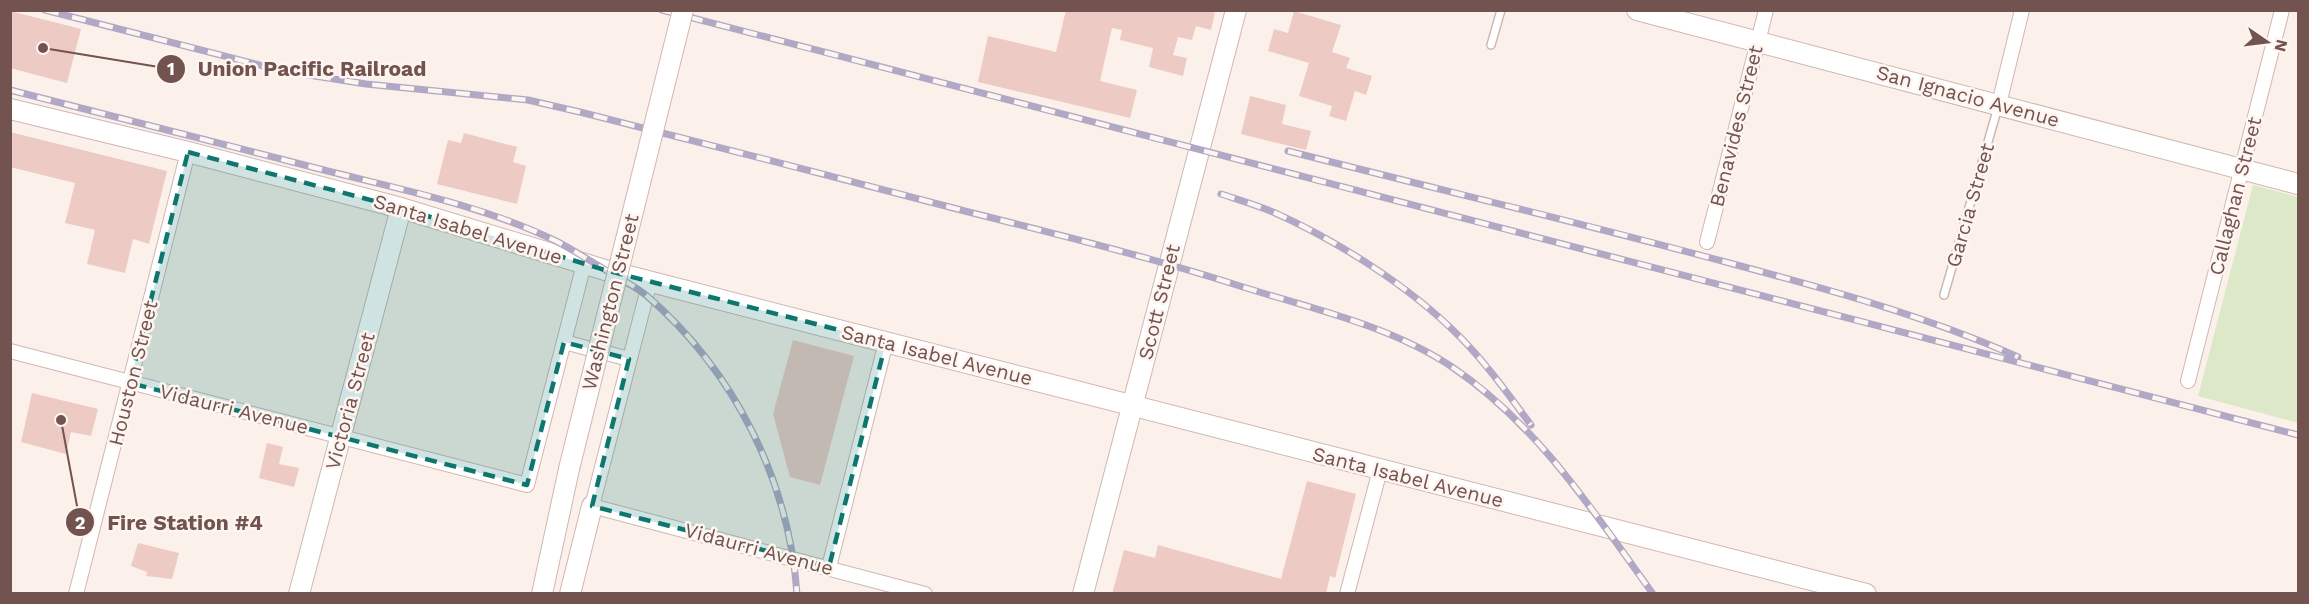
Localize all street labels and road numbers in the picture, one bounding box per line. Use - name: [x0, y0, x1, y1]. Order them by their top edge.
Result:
- street label: Benavides Street: [1704, 42, 1768, 209]
- street label: San Ignacio Avenue: [1874, 60, 2062, 132]
- street label: Callaghan Street: [2204, 114, 2266, 278]
- street label: Garcia Street: [1941, 140, 1999, 270]
- street label: Santa Isabel Avenue: [371, 189, 565, 269]
- street label: Washington Street: [576, 211, 644, 393]
- street label: Scott Street: [1133, 241, 1185, 362]
- street label: Houston Street: [103, 297, 163, 448]
- street label: Santa Isabel Avenue: [839, 320, 1035, 390]
- street label: Victoria Street: [320, 329, 380, 472]
- street label: Vidaurri Avenue: [157, 379, 311, 439]
- street label: Santa Isabel Avenue: [1310, 442, 1506, 512]
- street label: Vidaurri Avenue: [682, 518, 836, 580]

